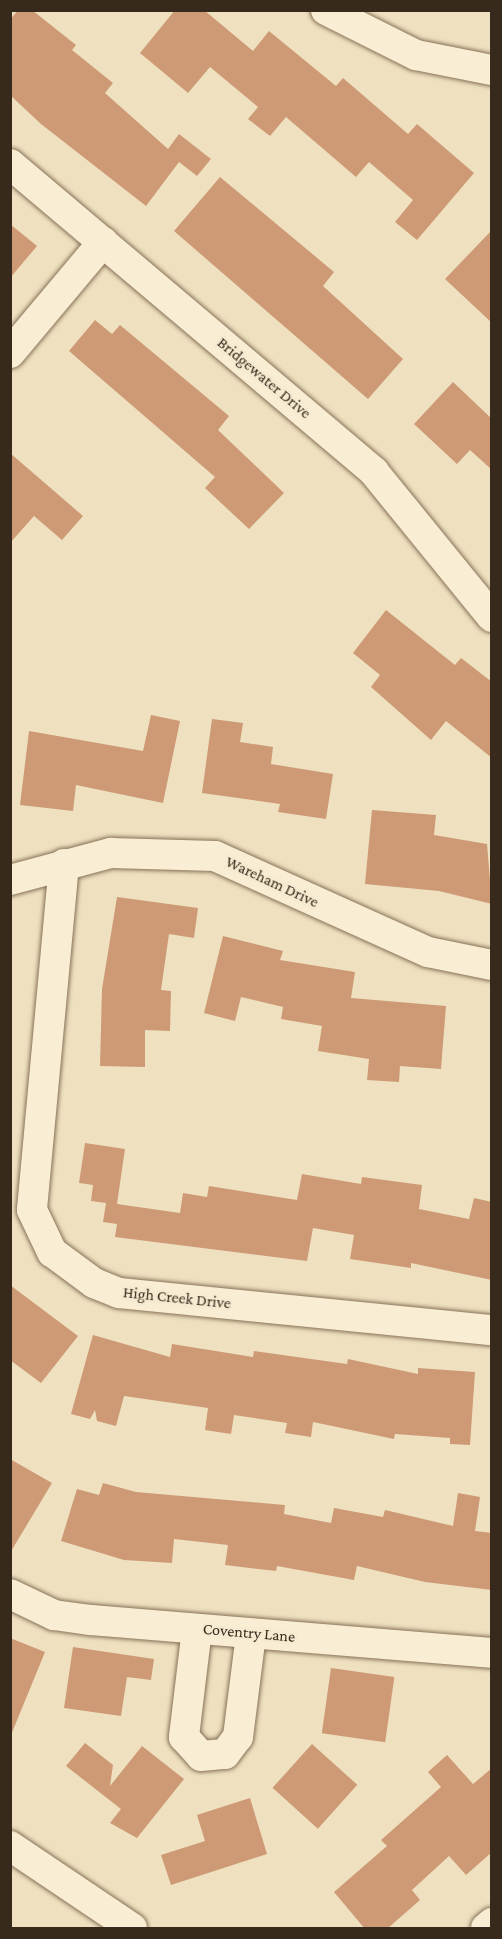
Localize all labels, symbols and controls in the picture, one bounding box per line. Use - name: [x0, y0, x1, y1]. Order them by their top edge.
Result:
- street label: Bridgewater Drive: [213, 333, 315, 423]
- street label: Wareham Drive: [222, 852, 322, 912]
- street label: High Creek Drive: [122, 1283, 232, 1313]
- street label: Coventry Lane: [202, 1619, 296, 1647]

